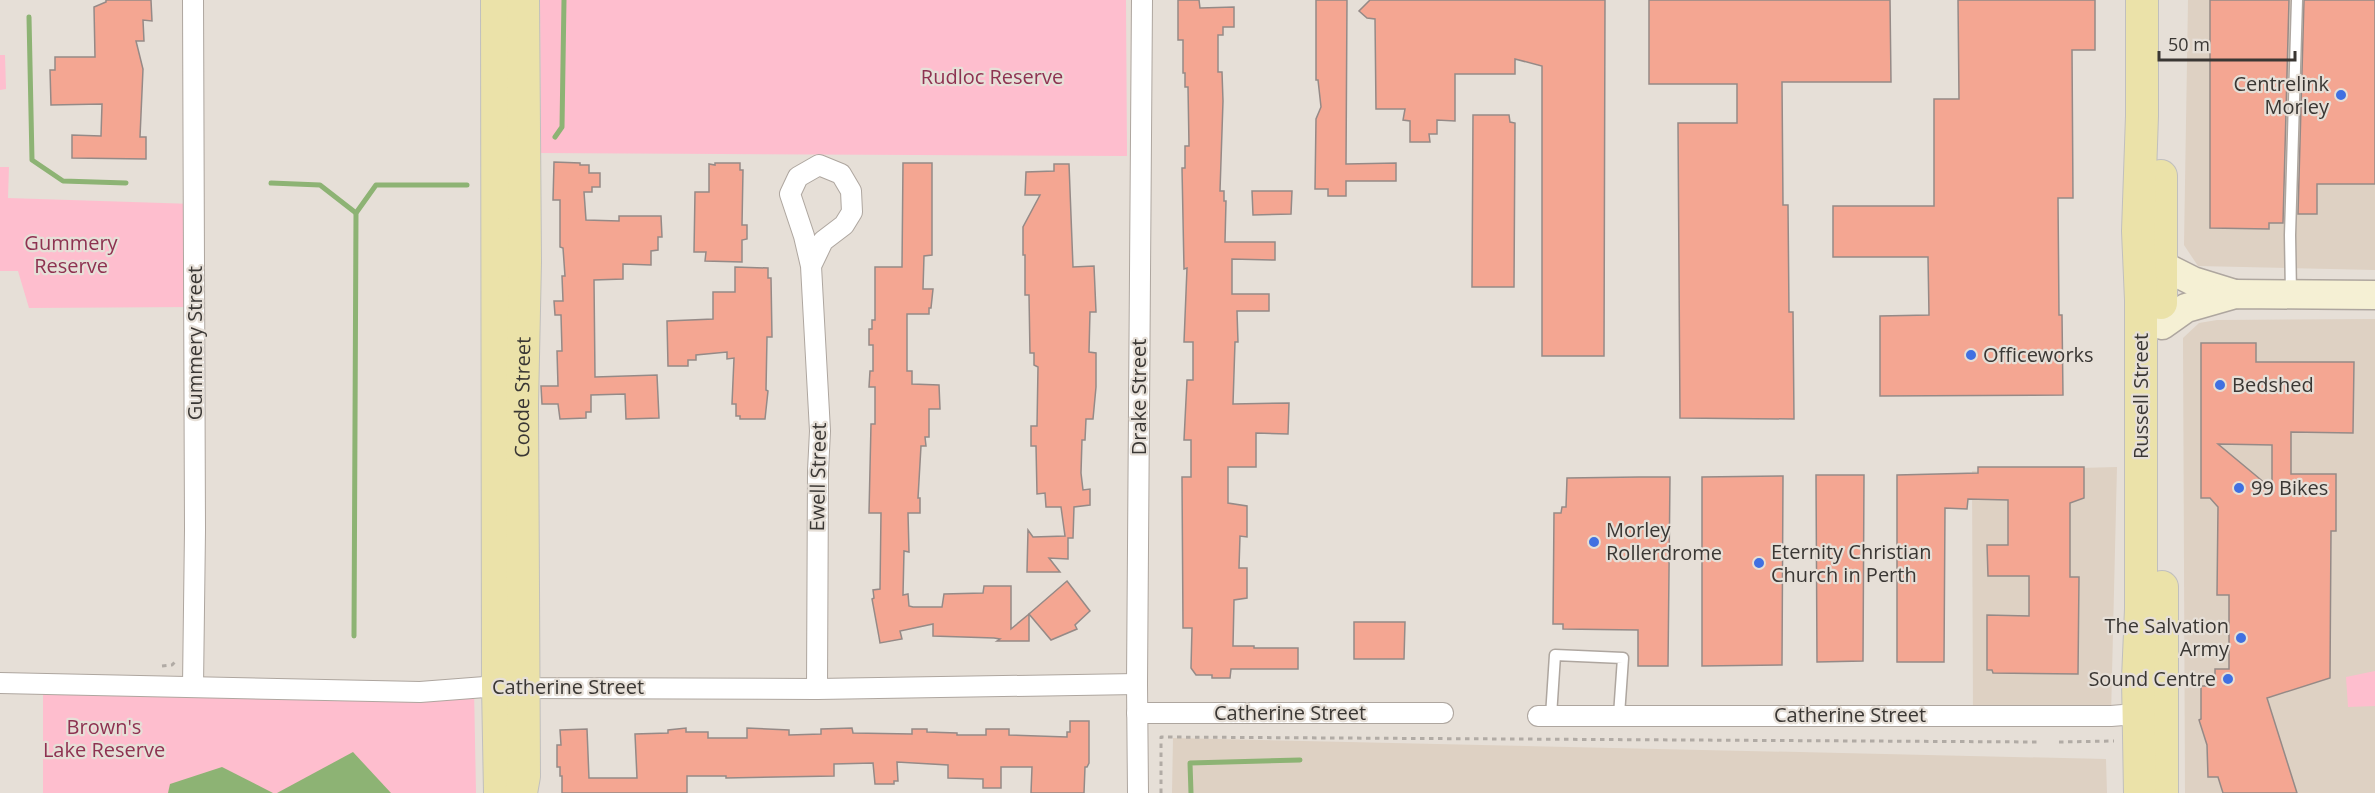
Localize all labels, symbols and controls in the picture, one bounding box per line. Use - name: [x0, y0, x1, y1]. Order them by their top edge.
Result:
- scale bar: [2159, 24, 2296, 62]
- text: 50 m: [2168, 32, 2210, 56]
- park label: Rudloc Reserve: [921, 63, 1063, 90]
- place label: Centrelink Morley: [2234, 70, 2330, 120]
- marker: Centrelink Morley: [2334, 88, 2348, 102]
- park label: Gummery Reserve: [24, 229, 119, 279]
- street label: Gummery Street: [181, 266, 208, 420]
- street label: Russell Street: [2127, 333, 2154, 459]
- street label: Coode Street: [508, 336, 536, 458]
- street label: Drake Street: [1125, 339, 1152, 455]
- place label: Officeworks: [1983, 341, 2094, 368]
- marker: Officeworks: [1964, 348, 1978, 362]
- place label: Bedshed: [2232, 371, 2314, 398]
- marker: Bedshed: [2213, 378, 2227, 392]
- street label: Ewell Street: [803, 422, 832, 532]
- place label: 99 Bikes: [2251, 474, 2328, 501]
- marker: 99 Bikes: [2232, 481, 2246, 495]
- place label: Morley Rollerdrome: [1606, 516, 1722, 566]
- marker: Morley Rollerdrome: [1587, 535, 1601, 549]
- place label: Eternity Christian Church in Perth: [1771, 538, 1931, 588]
- marker: Eternity Christian Church in Perth: [1752, 556, 1766, 570]
- place label: The Salvation Army: [2105, 612, 2230, 662]
- marker: The Salvation Army: [2234, 631, 2248, 645]
- place label: Sound Centre: [2088, 665, 2216, 692]
- marker: Sound Centre: [2221, 672, 2235, 686]
- street label: Catherine Street: [492, 673, 644, 700]
- street label: Catherine Street: [1214, 699, 1366, 726]
- street label: Catherine Street: [1774, 701, 1926, 728]
- park label: Brown's Lake Reserve: [43, 713, 165, 763]

